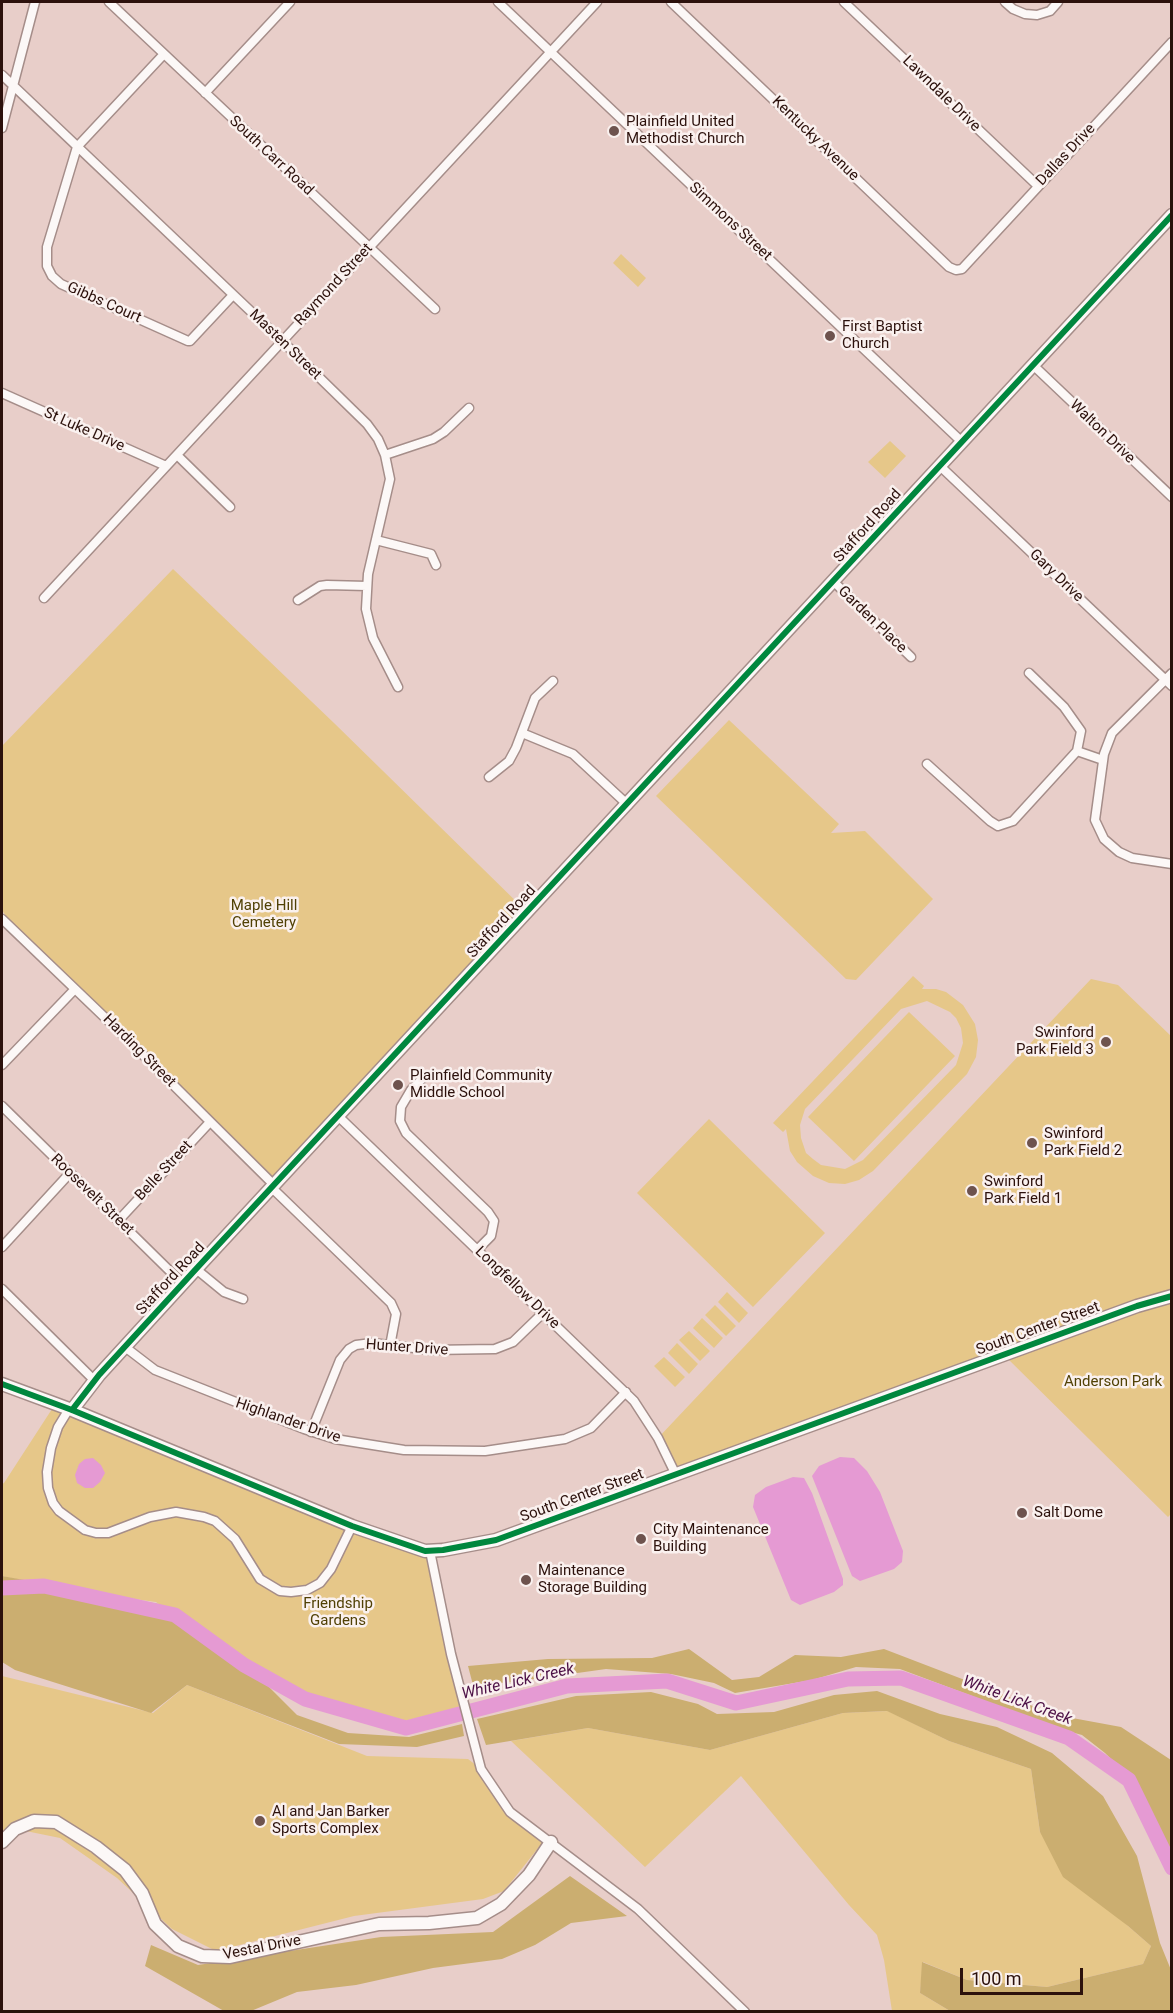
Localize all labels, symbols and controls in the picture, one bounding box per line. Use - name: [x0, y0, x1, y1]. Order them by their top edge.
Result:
- street label: Lawndale Drive: [898, 52, 984, 136]
- street label: Kentucky Avenue: [768, 93, 862, 185]
- street label: South Carr Road: [225, 112, 317, 200]
- place label: Plainfield United Methodist Church: [626, 113, 745, 148]
- street label: Dallas Drive: [1033, 120, 1099, 190]
- marker: Plainfield United Methodist Church: [607, 124, 621, 138]
- street label: Simmons Street: [685, 179, 775, 265]
- street label: Raymond Street: [291, 240, 377, 330]
- street label: Gibbs Court: [64, 279, 144, 327]
- street label: Masten Street: [245, 306, 325, 384]
- place label: First Baptist Church: [842, 318, 923, 353]
- marker: First Baptist Church: [823, 329, 837, 343]
- street label: Walton Drive: [1066, 396, 1138, 468]
- street label: St Luke Drive: [41, 404, 127, 456]
- street label: Stafford Road: [830, 486, 906, 566]
- street label: Gary Drive: [1025, 546, 1087, 606]
- street label: Garden Place: [834, 583, 910, 657]
- street label: Stafford Road: [464, 882, 540, 962]
- park label: Maple Hill Cemetery: [231, 897, 297, 932]
- street label: Harding Street: [99, 1011, 179, 1091]
- place label: Swinford Park Field 3: [1016, 1024, 1094, 1059]
- marker: Swinford Park Field 3: [1099, 1035, 1113, 1049]
- place label: Plainfield Community Middle School: [410, 1067, 552, 1102]
- marker: Plainfield Community Middle School: [391, 1078, 405, 1092]
- place label: Swinford Park Field 2: [1044, 1125, 1122, 1160]
- marker: Swinford Park Field 2: [1025, 1136, 1039, 1150]
- street label: Belle Street: [132, 1137, 196, 1205]
- street label: Roosevelt Street: [47, 1151, 137, 1239]
- place label: Swinford Park Field 1: [984, 1173, 1062, 1208]
- marker: Swinford Park Field 1: [965, 1184, 979, 1198]
- street label: Stafford Road: [133, 1239, 209, 1319]
- street label: Longfellow Drive: [471, 1243, 563, 1333]
- street label: South Center Street: [974, 1298, 1102, 1360]
- street label: Hunter Drive: [365, 1336, 449, 1360]
- park label: Anderson Park: [1064, 1373, 1162, 1391]
- street label: Highlander Drive: [233, 1395, 343, 1447]
- street label: South Center Street: [518, 1465, 646, 1527]
- place label: Salt Dome: [1034, 1504, 1103, 1522]
- marker: Salt Dome: [1015, 1506, 1029, 1520]
- place label: City Maintenance Building: [653, 1521, 769, 1556]
- marker: City Maintenance Building: [634, 1532, 648, 1546]
- place label: Maintenance Storage Building: [538, 1562, 647, 1597]
- marker: Maintenance Storage Building: [519, 1573, 533, 1587]
- park label: Friendship Gardens: [303, 1595, 373, 1630]
- water label: White Lick Creek: [460, 1660, 576, 1704]
- water label: White Lick Creek: [960, 1672, 1074, 1730]
- place label: Al and Jan Barker Sports Complex: [272, 1803, 389, 1838]
- marker: Al and Jan Barker Sports Complex: [253, 1814, 267, 1828]
- street label: Vestal Drive: [221, 1932, 303, 1964]
- scale bar: [963, 1956, 1086, 1994]
- text: 100 m: [971, 1968, 1022, 1989]

